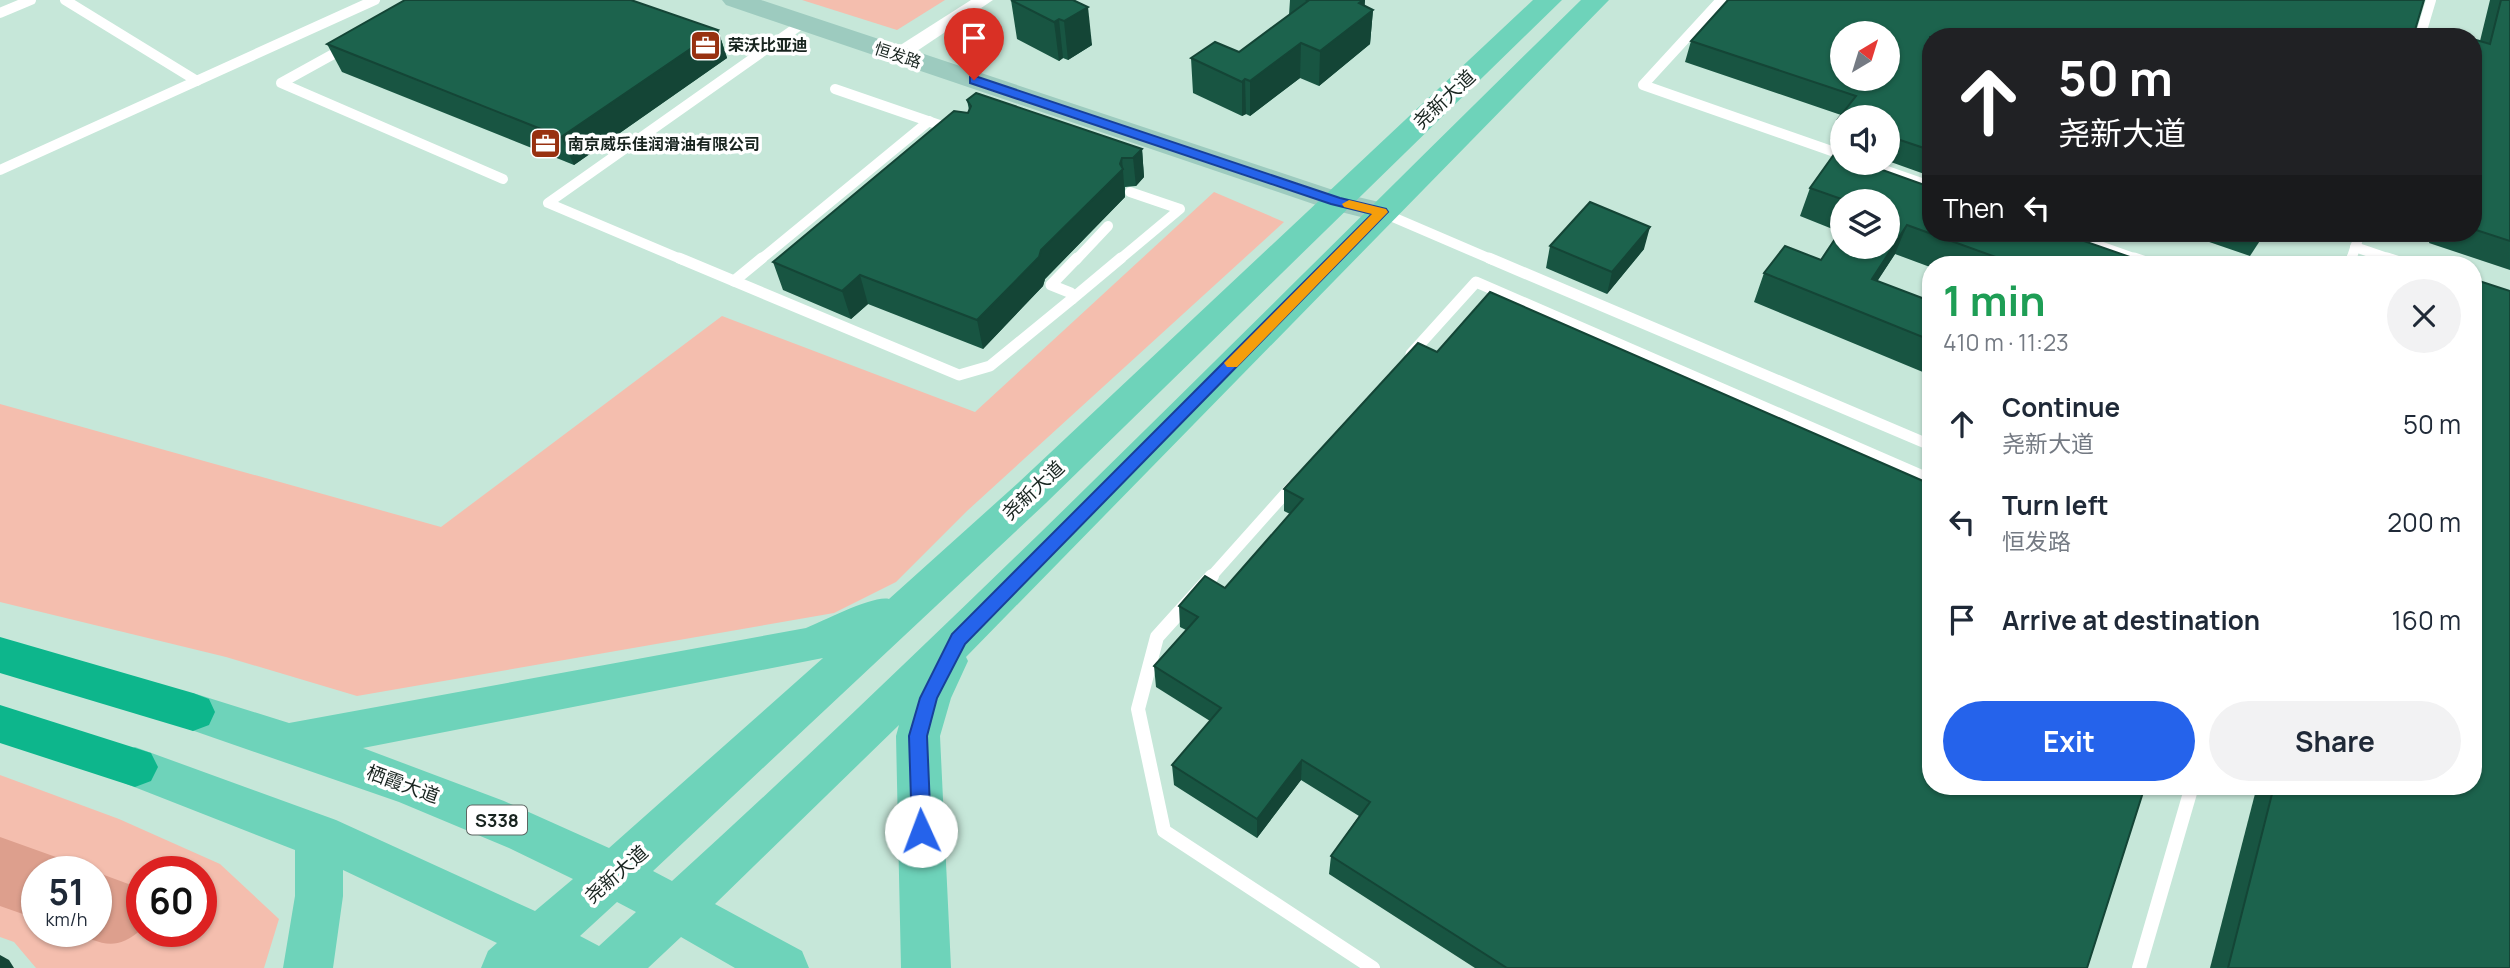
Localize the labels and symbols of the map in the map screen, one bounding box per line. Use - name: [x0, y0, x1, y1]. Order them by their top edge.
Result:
- pin: [944, 8, 1004, 80]
- north arrow: [1830, 21, 1900, 91]
- office icon: 荣沃比亚迪: [688, 28, 722, 62]
- place label: 荣沃比亚迪: [728, 34, 808, 56]
- street label: 恒发路: [872, 37, 924, 73]
- street label: 尧新大道: [1407, 64, 1481, 134]
- office icon: 南京威乐佳润滑油有限公司: [528, 127, 562, 161]
- place label: 南京威乐佳润滑油有限公司: [568, 133, 760, 155]
- street label: 尧新大道: [996, 455, 1070, 525]
- street label: 栖霞大道: [363, 759, 443, 809]
- position arrow: [884, 794, 958, 868]
- road number: S338: [467, 806, 527, 834]
- street label: 尧新大道: [579, 839, 653, 909]
- speed limit sign: 60: [126, 856, 217, 947]

